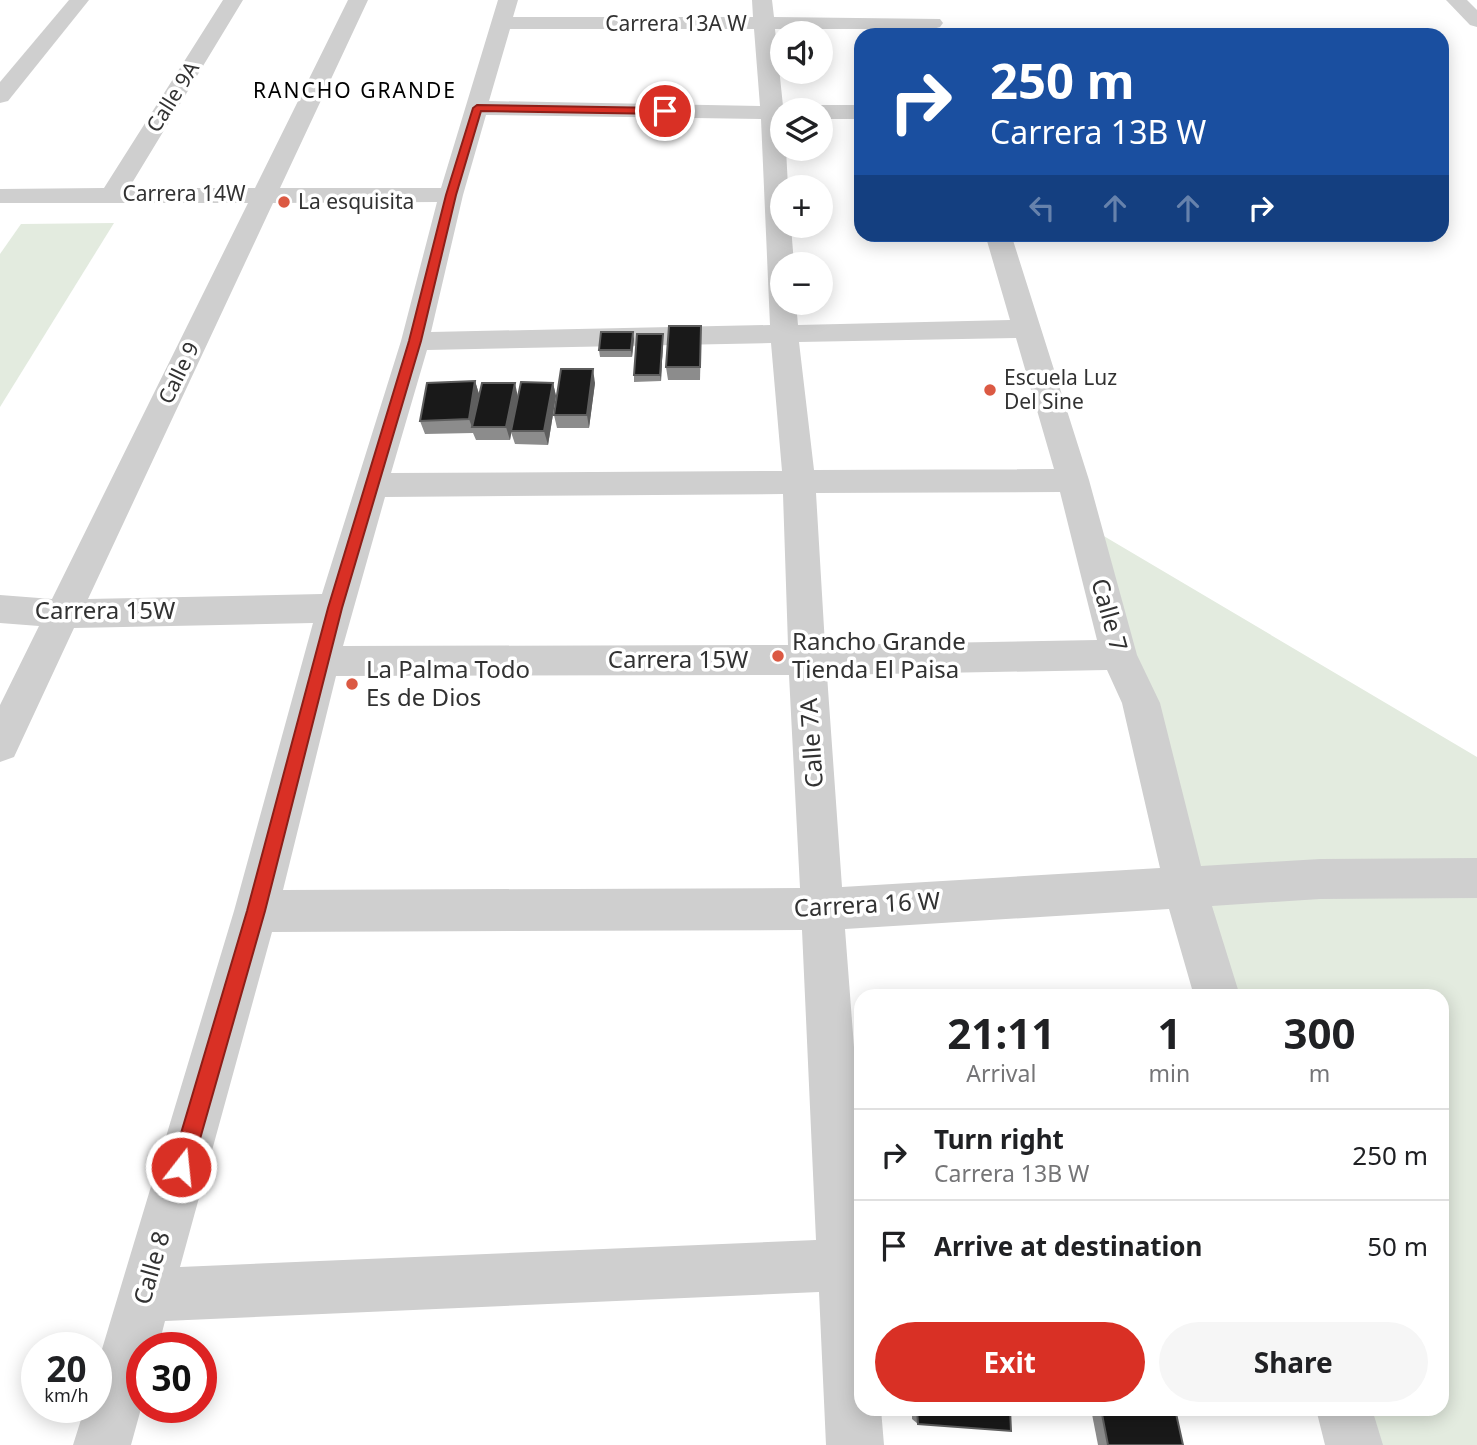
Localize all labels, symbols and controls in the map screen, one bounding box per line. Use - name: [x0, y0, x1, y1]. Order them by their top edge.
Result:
- street label: Carrera 13A W: [605, 9, 747, 37]
- map controls: [770, 21, 833, 315]
- button: sound: [770, 21, 833, 84]
- text: 250 m: [990, 47, 1135, 113]
- street label: Calle 9A: [139, 55, 205, 137]
- icon: right: [875, 56, 966, 147]
- district label: RANCHO GRANDE: [253, 76, 457, 104]
- pin: [635, 81, 695, 141]
- icon: arrive: [646, 92, 684, 130]
- button: layers: [770, 98, 833, 161]
- text: Carrera 13B W: [990, 110, 1206, 153]
- button: +: [770, 175, 833, 238]
- street label: Carrera 14W: [123, 179, 246, 207]
- place label: La esquisita: [298, 187, 414, 215]
- icon: left: [1023, 189, 1061, 227]
- icon: ahead: [1096, 189, 1134, 227]
- icon: ahead: [1169, 189, 1207, 227]
- icon: right: [1242, 189, 1280, 227]
- marker: La esquisita: [276, 194, 292, 210]
- button: −: [770, 252, 833, 315]
- street label: Calle 9: [151, 337, 205, 408]
- place label: Escuela Luz Del Sine: [1004, 363, 1117, 415]
- marker: Escuela Luz Del Sine: [982, 382, 998, 398]
- street label: Calle 7: [1084, 574, 1137, 655]
- street label: Carrera 15W: [35, 593, 176, 626]
- place label: Rancho Grande Tienda El Paisa: [792, 624, 966, 685]
- street label: Carrera 15W: [608, 642, 749, 675]
- marker: Rancho Grande Tienda El Paisa: [770, 648, 786, 664]
- place label: La Palma Todo Es de Dios: [366, 652, 530, 713]
- marker: La Palma Todo Es de Dios: [344, 676, 360, 692]
- street label: Calle 7A: [791, 696, 830, 789]
- street label: Carrera 16 W: [793, 883, 942, 924]
- text: 21:11: [947, 1004, 1055, 1061]
- text: 1: [1157, 1004, 1181, 1061]
- text: 300: [1284, 1004, 1356, 1061]
- text: Arrival: [966, 1057, 1036, 1089]
- text: min: [1149, 1057, 1190, 1089]
- text: m: [1309, 1057, 1330, 1089]
- text: Turn right: [934, 1121, 1064, 1157]
- position arrow: [144, 1130, 218, 1204]
- icon: right: [875, 1136, 913, 1174]
- text: 250 m: [1352, 1137, 1428, 1173]
- text: Carrera 13B W: [934, 1157, 1090, 1189]
- street label: Calle 8: [124, 1227, 177, 1308]
- icon: arrive: [875, 1227, 913, 1265]
- text: Arrive at destination: [934, 1228, 1203, 1264]
- text: 50 m: [1367, 1228, 1428, 1264]
- button: Exit: [875, 1322, 1145, 1402]
- button: Share: [1159, 1322, 1428, 1402]
- speed limit sign: 30: [126, 1332, 217, 1423]
- text: 20: [46, 1345, 87, 1392]
- text: km/h: [44, 1383, 89, 1407]

